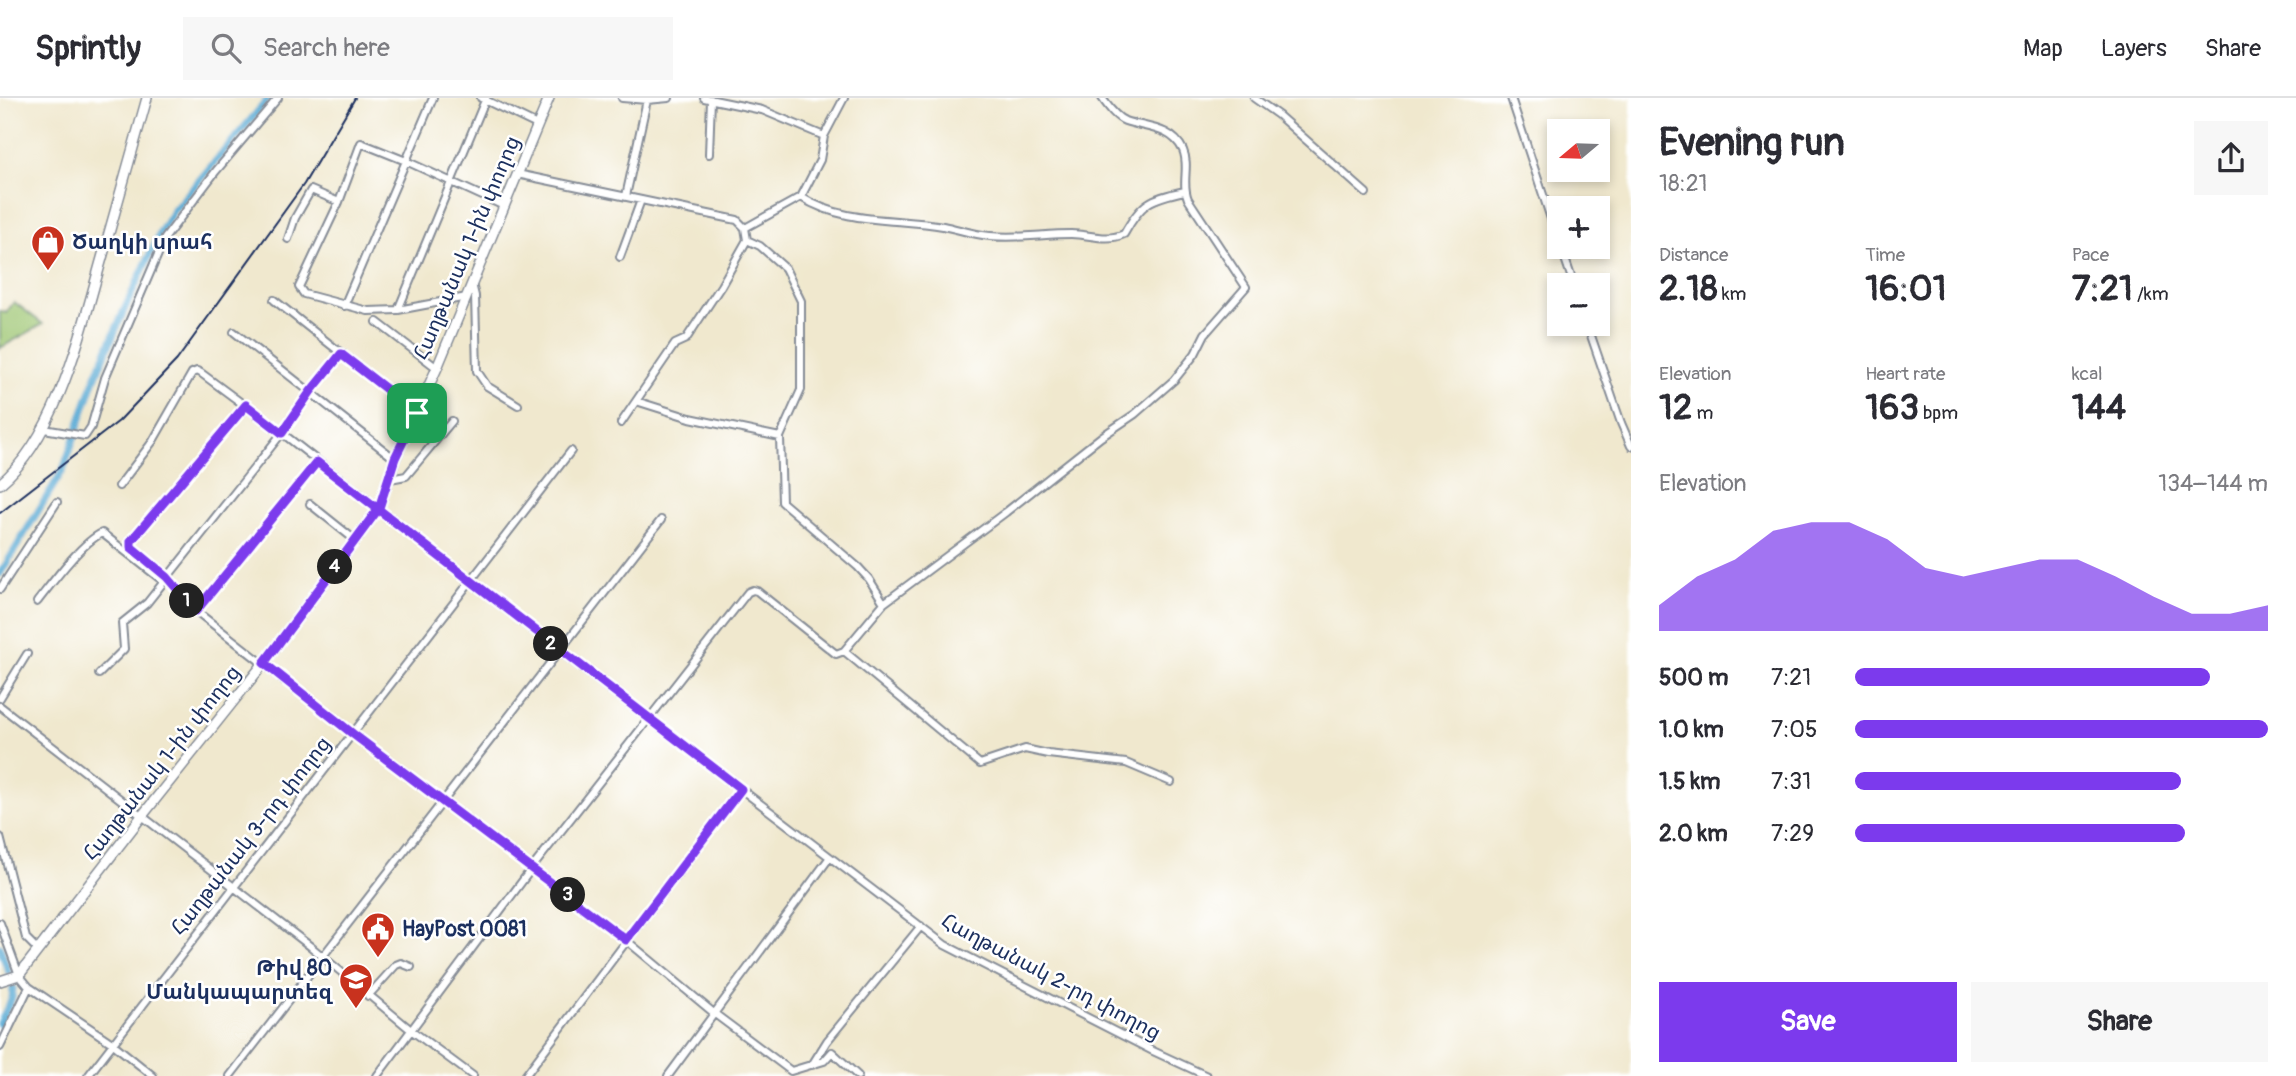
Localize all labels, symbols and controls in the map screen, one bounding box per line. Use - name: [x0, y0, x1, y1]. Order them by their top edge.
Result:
- search box: [183, 17, 673, 80]
- text: Sprintly: [35, 28, 141, 69]
- icon: search: [207, 29, 245, 67]
- text: Search here: [263, 32, 390, 64]
- text: Map: [2023, 34, 2063, 63]
- text: Layers: [2101, 34, 2167, 63]
- text: Share: [2205, 34, 2261, 63]
- north arrow: [1547, 119, 1610, 182]
- map controls: [1547, 119, 1610, 336]
- text: Evening run: [1659, 119, 1845, 167]
- button: share: [2194, 121, 2268, 195]
- street label: Հաղթանակ 1-ին փողոց: [408, 132, 526, 364]
- text: 18:21: [1659, 169, 1708, 198]
- button: +: [1547, 196, 1610, 259]
- shop icon: Ծաղկի սրահ: [29, 223, 67, 272]
- place label: Ծաղկի սրահ: [72, 229, 213, 256]
- text: Distance: [1659, 243, 1728, 267]
- text: Time: [1865, 243, 1905, 267]
- text: Pace: [2072, 243, 2109, 267]
- text: 2.18: [1659, 267, 1718, 311]
- text: 16:01: [1865, 267, 1946, 311]
- text: 7:21: [2072, 267, 2133, 311]
- button: −: [1547, 273, 1610, 336]
- text: km: [1718, 282, 1746, 306]
- text: /km: [2133, 282, 2169, 306]
- text: Elevation: [1659, 362, 1731, 386]
- text: Heart rate: [1865, 362, 1945, 386]
- text: kcal: [2072, 362, 2103, 386]
- pin: [387, 383, 447, 443]
- text: 12: [1659, 386, 1692, 430]
- text: 163: [1865, 386, 1919, 430]
- text: 144: [2072, 386, 2126, 430]
- icon: arrive: [398, 394, 436, 432]
- text: m: [1692, 401, 1713, 425]
- text: bpm: [1919, 401, 1958, 425]
- text: Elevation: [1659, 469, 1747, 498]
- text: 134–144 m: [2158, 469, 2268, 498]
- pin: 4: [318, 550, 352, 584]
- text: 4: [329, 554, 340, 578]
- pin: 1: [170, 584, 204, 618]
- text: 1: [183, 588, 190, 612]
- pin: 2: [534, 626, 568, 662]
- text: 2: [545, 631, 556, 655]
- street label: Հաղթանակ 1-ին փողոց: [77, 660, 247, 866]
- text: 500 m: [1659, 663, 1728, 692]
- text: 7:21: [1771, 663, 1811, 692]
- text: 1.0 km: [1659, 715, 1724, 744]
- text: 7:05: [1771, 715, 1817, 744]
- street label: Հաղթանակ 3-րդ փողոց: [165, 731, 337, 941]
- text: 1.5 km: [1659, 767, 1721, 796]
- text: 7:31: [1771, 767, 1811, 796]
- text: 2.0 km: [1659, 819, 1728, 848]
- text: 7:29: [1771, 819, 1814, 848]
- pin: 3: [550, 878, 586, 912]
- text: 3: [562, 882, 573, 906]
- street label: Հաղթանակ 2-րդ փողոց: [936, 908, 1166, 1046]
- public building icon: HayPost 0081: [359, 910, 397, 959]
- place label: HayPost 0081: [402, 916, 527, 943]
- place label: Թիվ 80 Մանկապարտեզ: [146, 955, 333, 1006]
- school or university icon: Թիվ 80 Մանկապարտեզ: [337, 961, 375, 1010]
- button: Save: [1659, 982, 1957, 1062]
- button: Share: [1971, 982, 2268, 1062]

